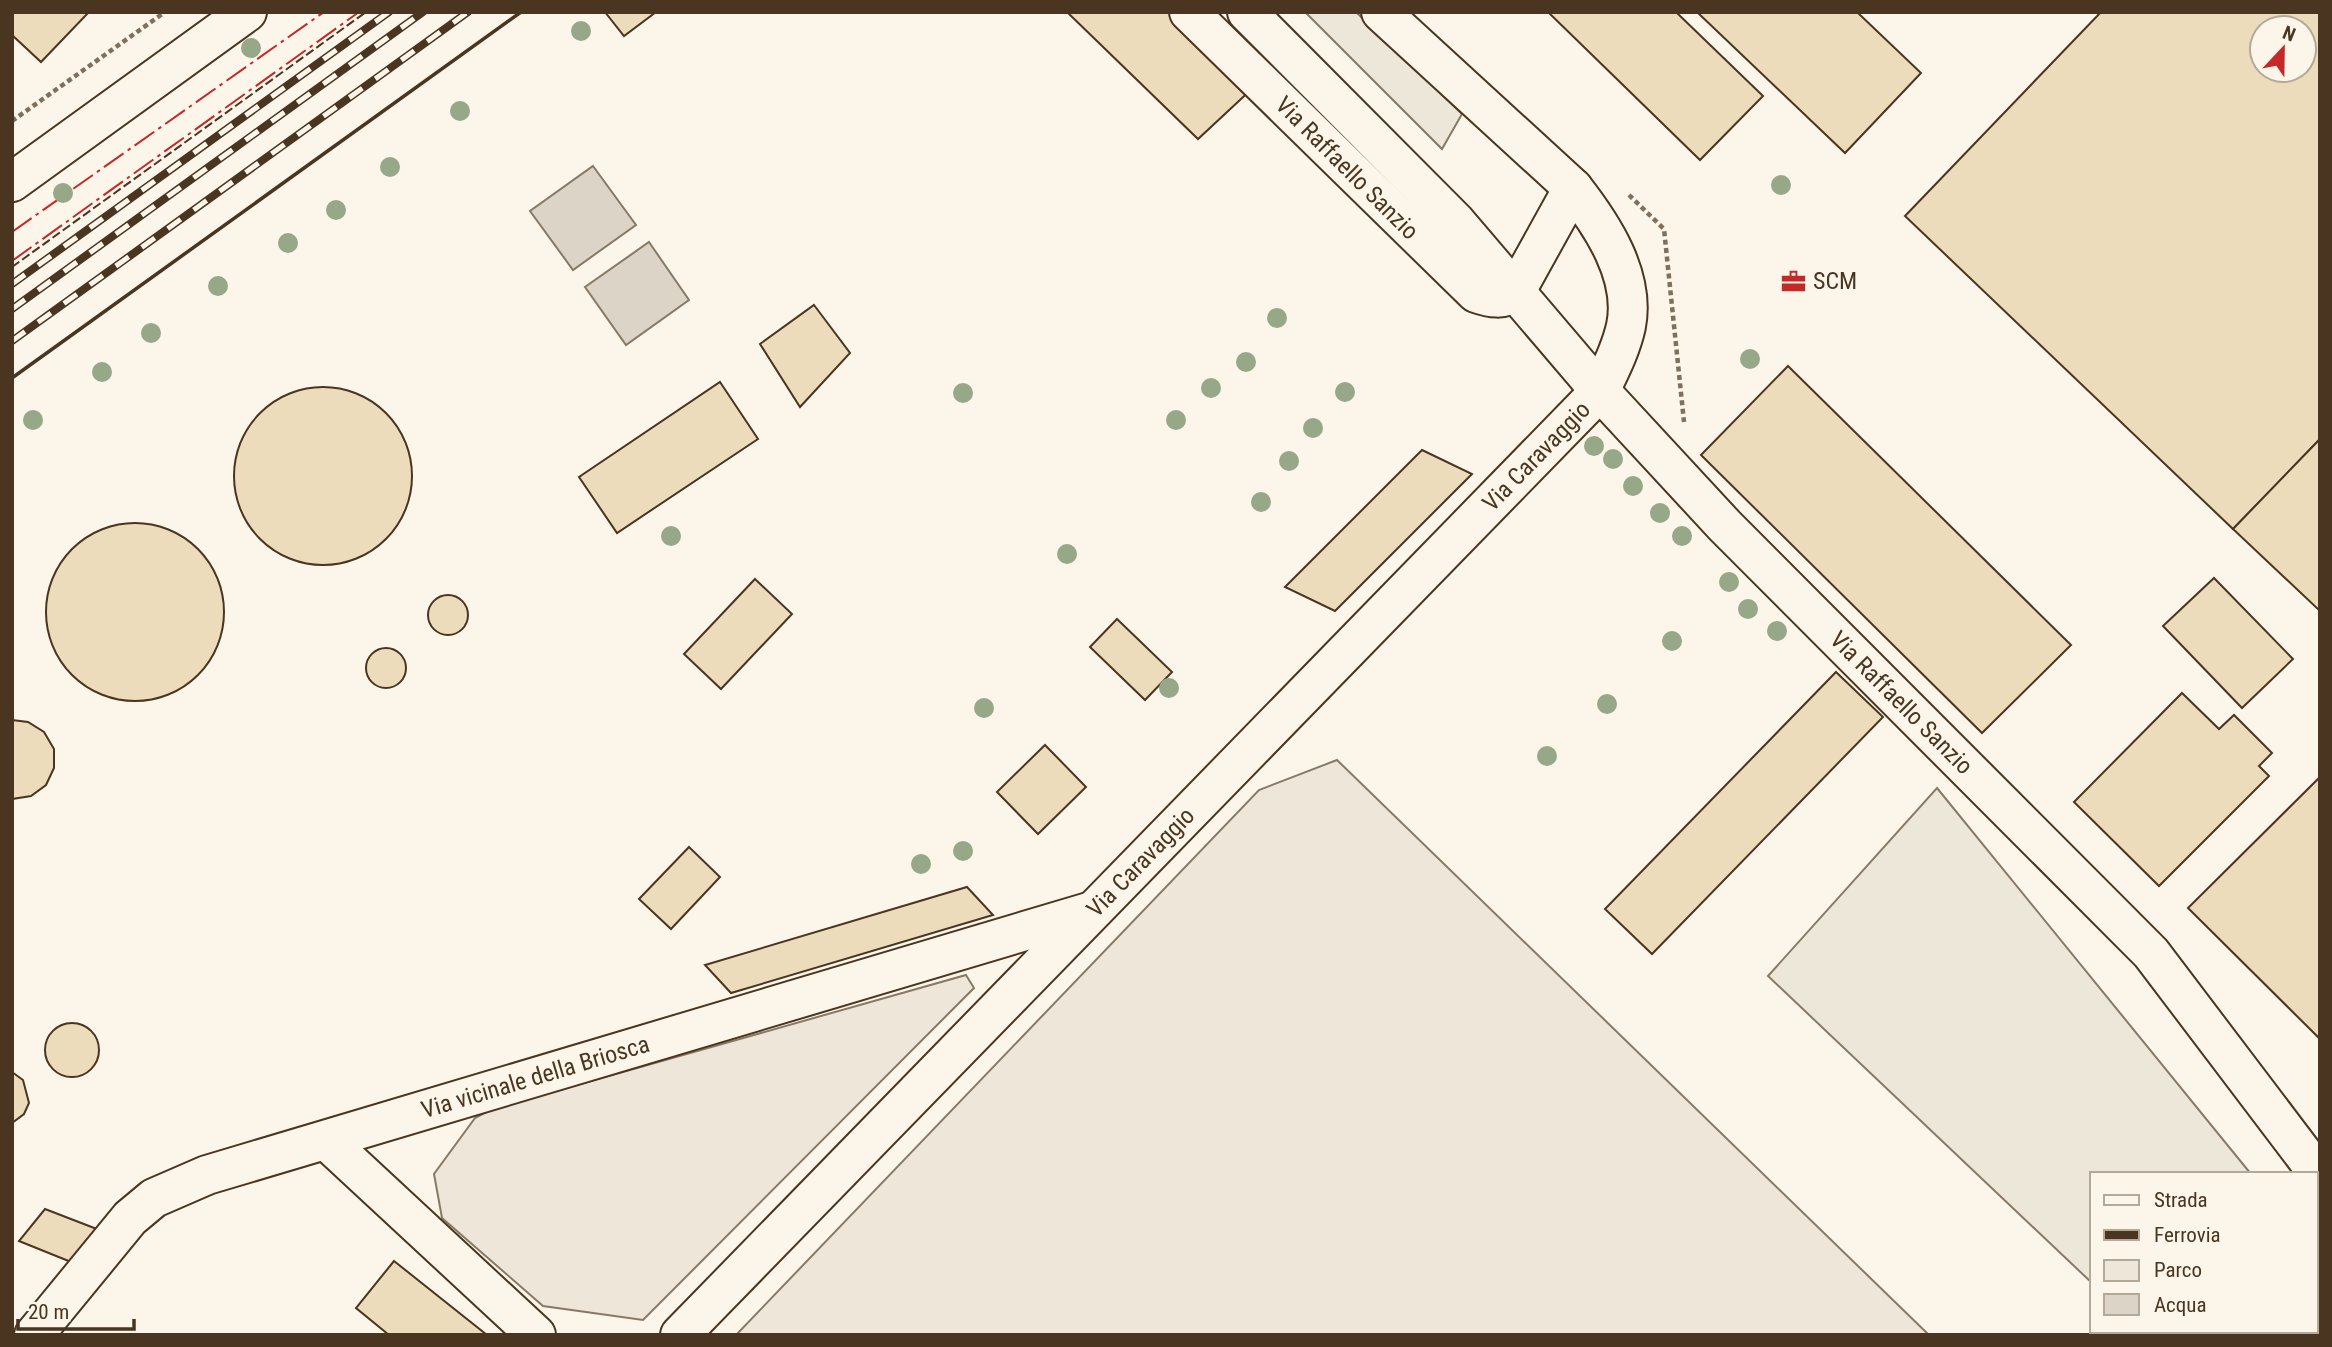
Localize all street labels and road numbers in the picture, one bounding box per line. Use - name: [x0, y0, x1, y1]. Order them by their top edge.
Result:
- street label: Via Raffaello Sanzio: [1270, 91, 1424, 245]
- street label: Via Caravaggio: [1477, 396, 1596, 517]
- street label: Via Raffaello Sanzio: [1824, 625, 1979, 780]
- street label: Via Caravaggio: [1081, 802, 1200, 923]
- street label: Via vicinale della Briosca: [418, 1030, 653, 1124]

